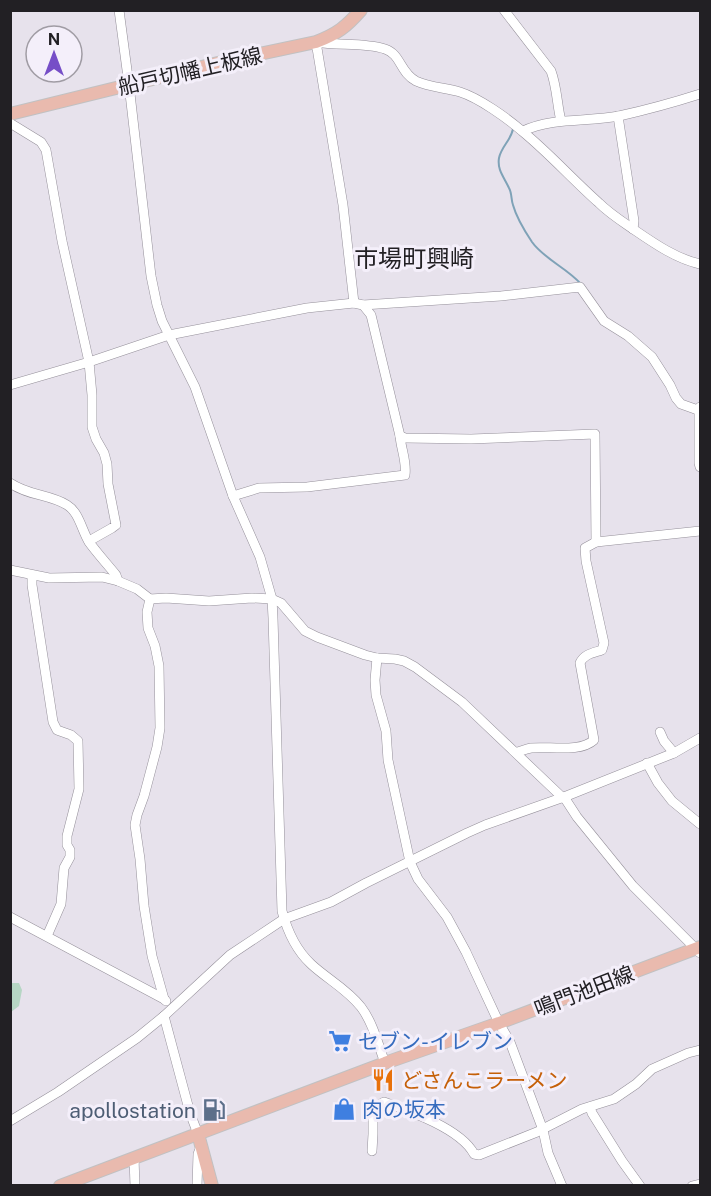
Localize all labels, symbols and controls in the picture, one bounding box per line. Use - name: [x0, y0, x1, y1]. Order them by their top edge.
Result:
- north arrow: [24, 24, 84, 84]
- text: N: [48, 30, 60, 49]
- street label: 船戸切幡上板線: [116, 42, 264, 100]
- district label: 市場町興崎: [354, 244, 474, 272]
- street label: 鳴門池田線: [531, 961, 637, 1021]
- supermarket icon: セブン-イレブン: [327, 1028, 353, 1054]
- place label: セブン-イレブン: [358, 1029, 513, 1054]
- restaurant icon: どさんこラーメン: [370, 1067, 396, 1093]
- place label: どさんこラーメン: [401, 1068, 568, 1093]
- shop icon: 肉の坂本: [331, 1096, 357, 1122]
- fuel station icon: apollostation: [201, 1097, 227, 1123]
- place label: 肉の坂本: [362, 1097, 446, 1122]
- place label: apollostation: [69, 1098, 196, 1123]

